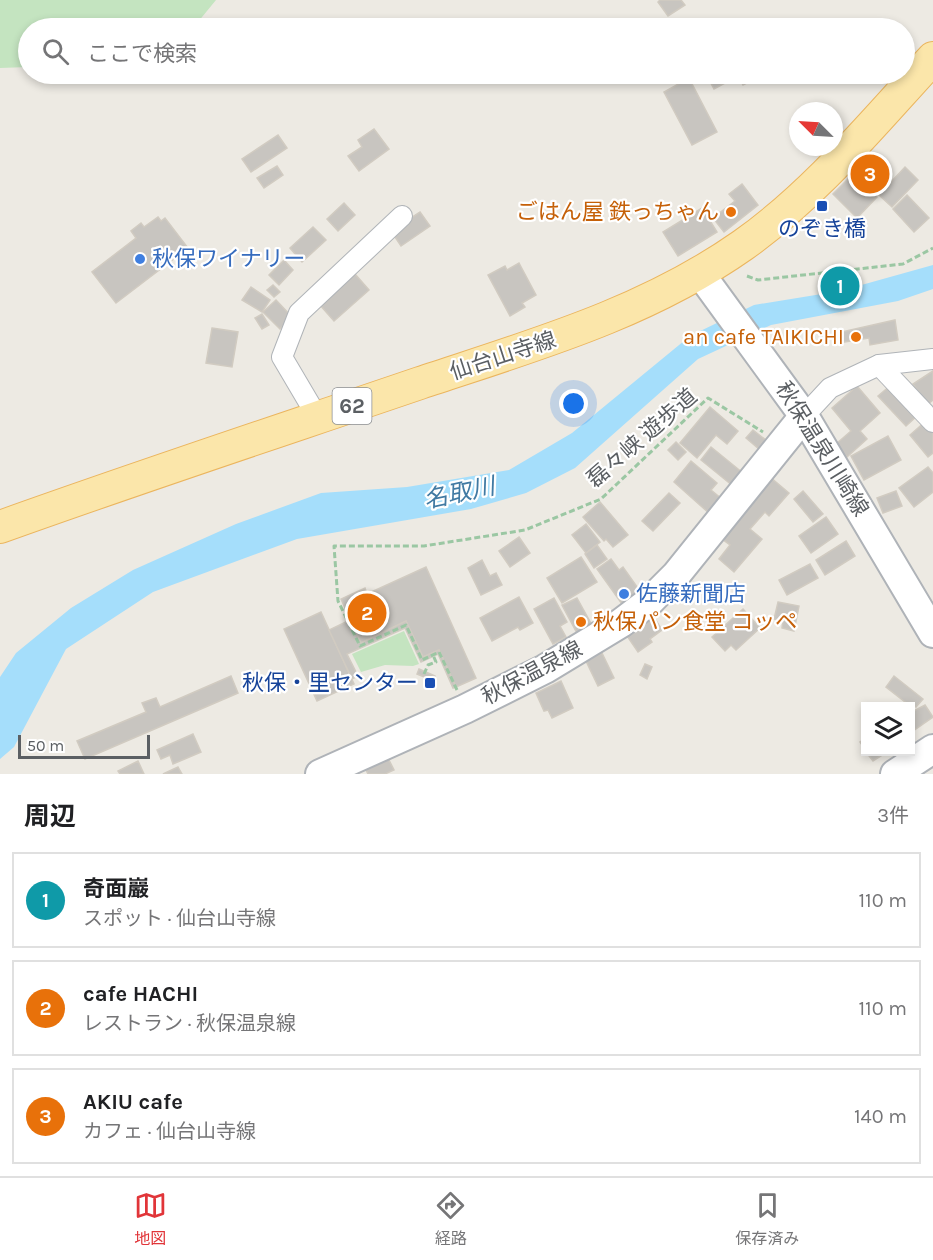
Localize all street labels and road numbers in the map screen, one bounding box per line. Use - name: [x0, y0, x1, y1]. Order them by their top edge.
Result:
- street label: 仙台山寺線: [447, 327, 559, 385]
- street label: 秋保温泉川崎線: [770, 377, 874, 521]
- street label: 磊々峡 遊歩道: [582, 383, 702, 493]
- road number: 62: [332, 388, 372, 424]
- street label: 秋保温泉線: [477, 636, 587, 710]

